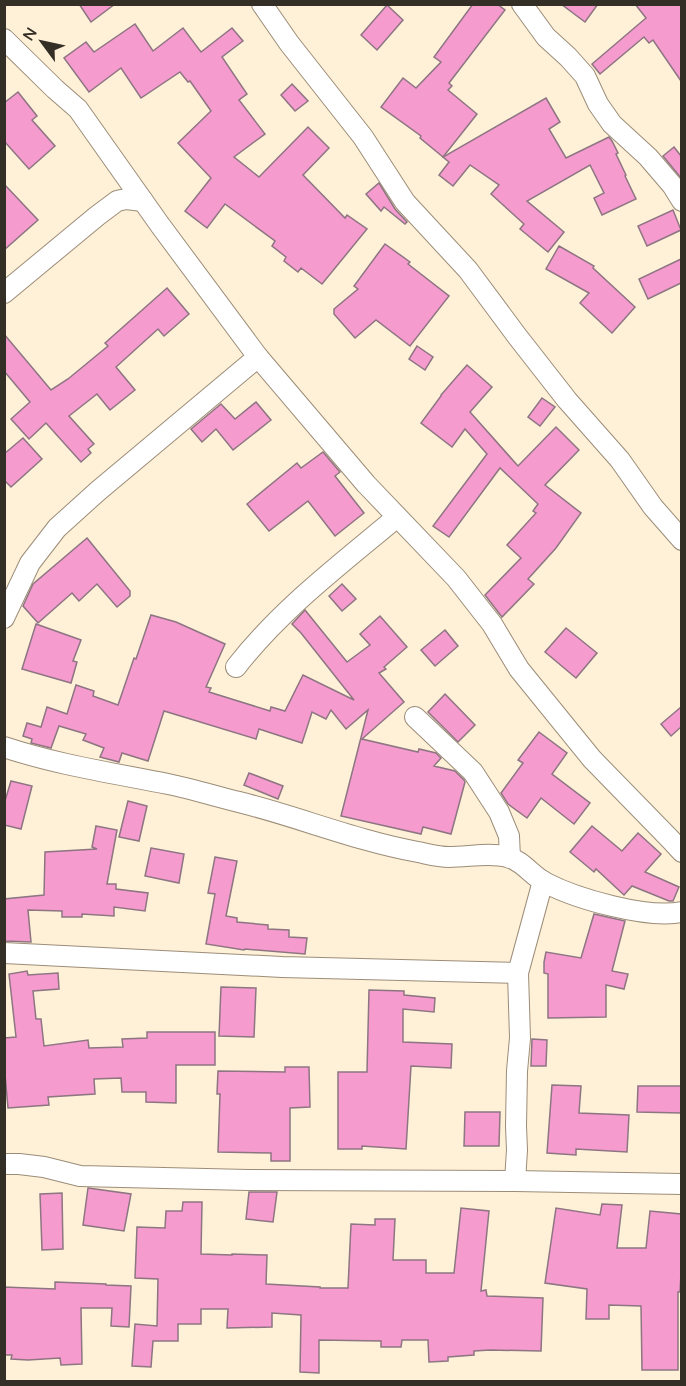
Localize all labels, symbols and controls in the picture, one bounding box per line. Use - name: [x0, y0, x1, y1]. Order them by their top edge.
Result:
- north arrow: [12, 12, 72, 72]
- text: N: [18, 23, 41, 44]

